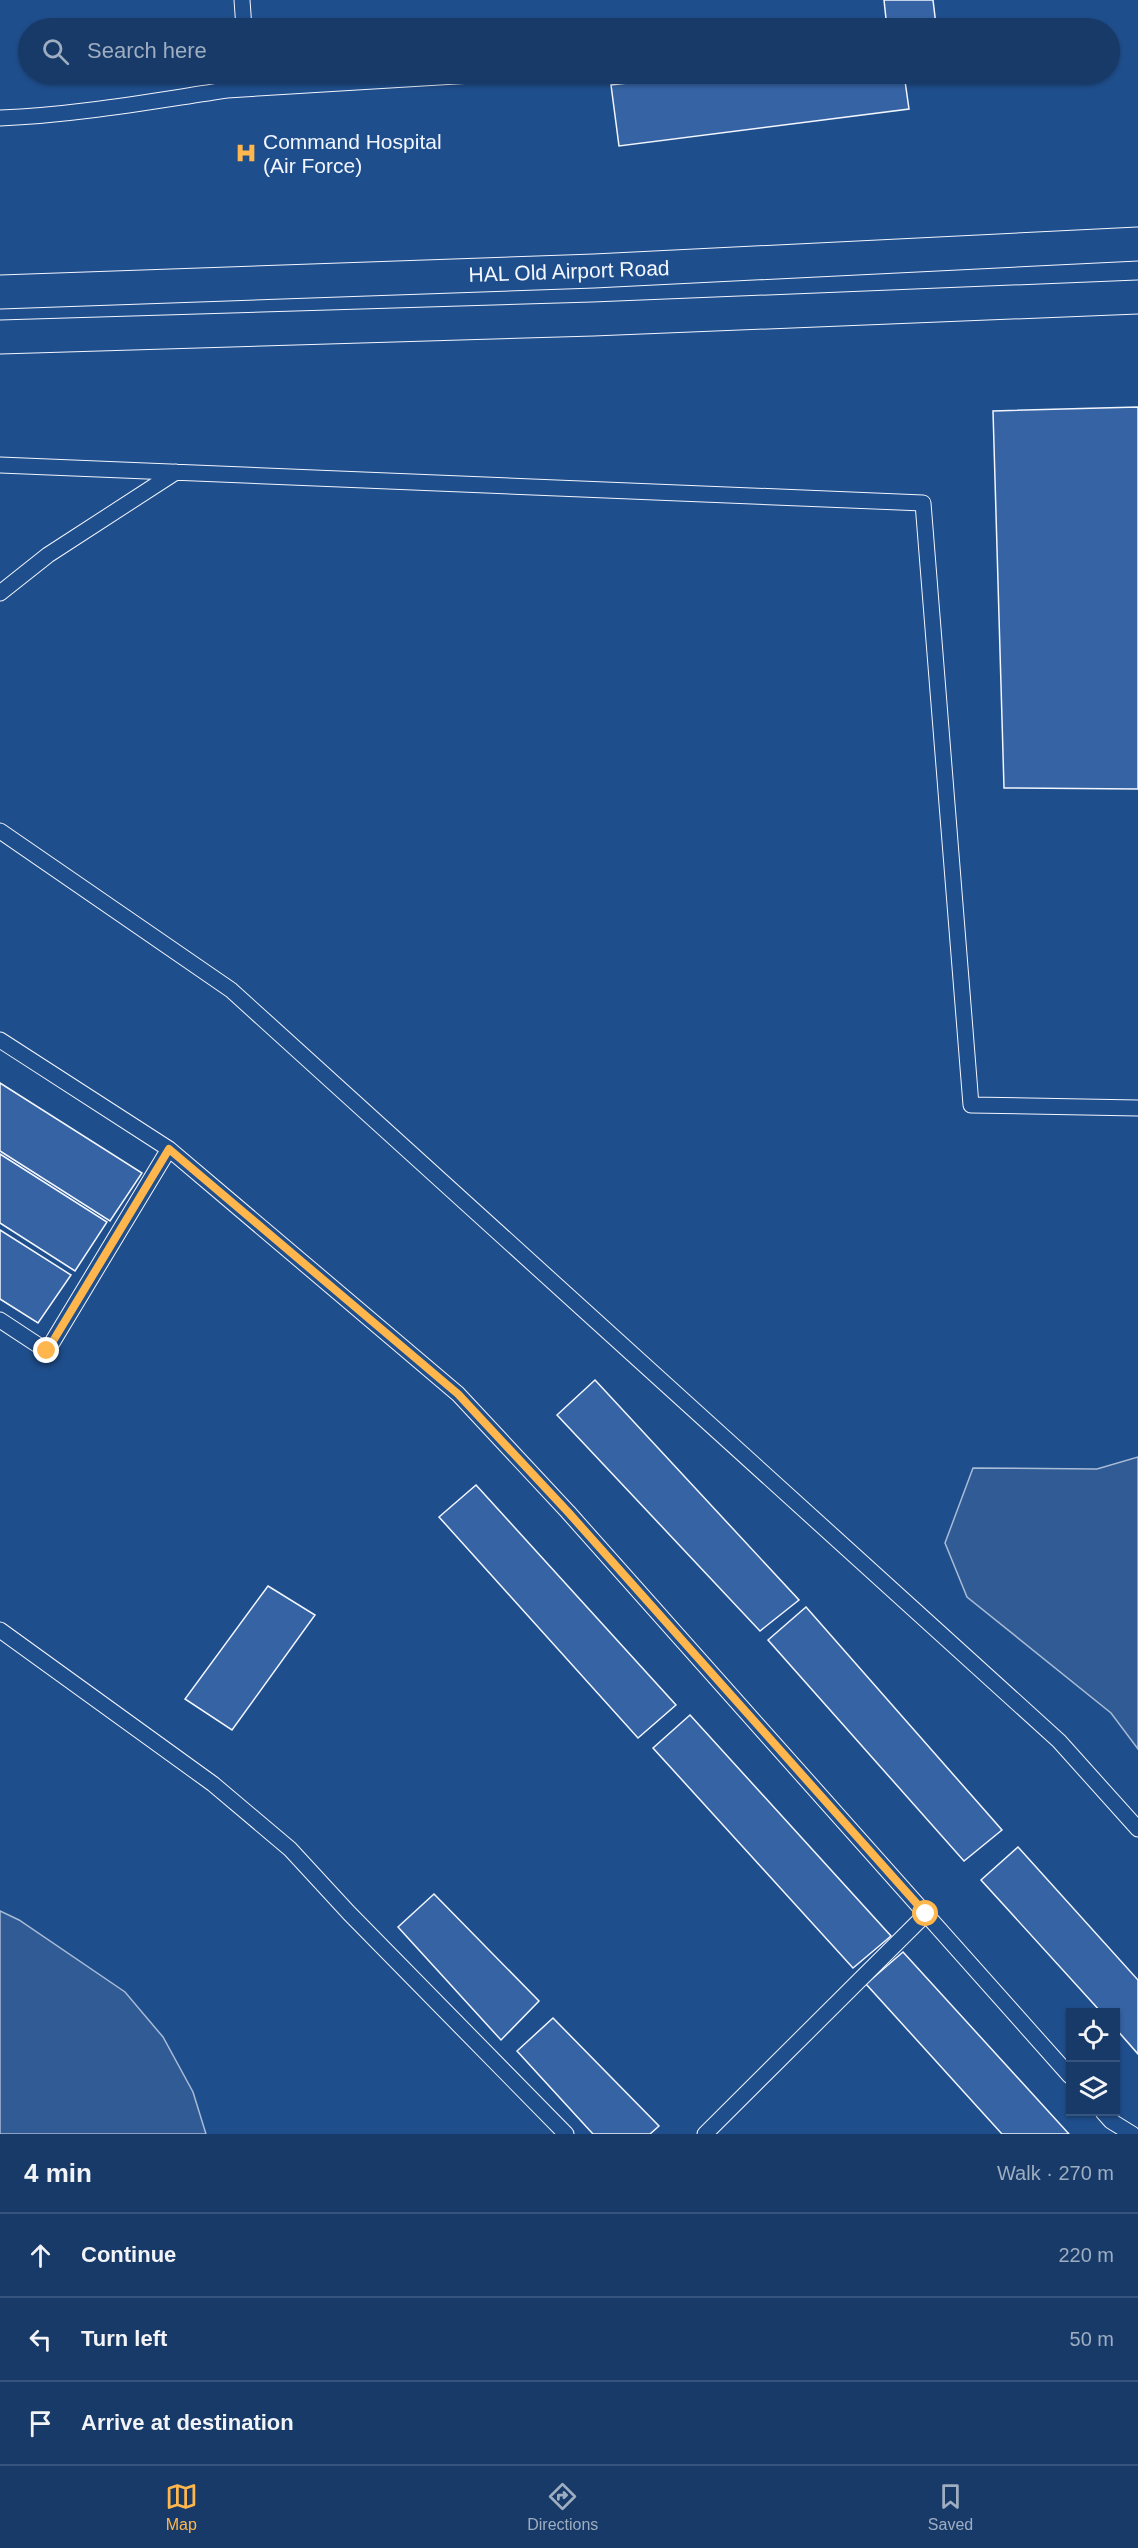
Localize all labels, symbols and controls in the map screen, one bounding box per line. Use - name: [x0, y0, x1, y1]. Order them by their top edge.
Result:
- search box: [18, 18, 1120, 84]
- icon: search: [39, 35, 72, 68]
- text: Search here: [87, 38, 207, 63]
- place label: Command Hospital (Air Force): [263, 130, 442, 177]
- hospital icon: Command Hospital (Air Force): [234, 141, 258, 165]
- street label: HAL Old Airport Road: [468, 256, 670, 286]
- route end: [33, 1337, 59, 1363]
- route start: [912, 1900, 938, 1926]
- map controls: [1066, 2008, 1120, 2116]
- button: locate: [1066, 2008, 1120, 2062]
- button: layers: [1066, 2062, 1120, 2116]
- text: 4 min: [24, 2158, 92, 2188]
- text: Walk · 270 m: [997, 2162, 1114, 2184]
- icon: ahead: [24, 2239, 57, 2272]
- text: Continue: [81, 2242, 176, 2267]
- text: 220 m: [1058, 2244, 1114, 2266]
- icon: left: [24, 2323, 57, 2356]
- text: Turn left: [81, 2326, 167, 2351]
- text: 50 m: [1070, 2328, 1114, 2350]
- icon: arrive: [24, 2407, 57, 2440]
- text: Arrive at destination: [81, 2410, 294, 2435]
- tab: Map: [165, 2480, 198, 2534]
- tab: Directions: [527, 2480, 598, 2534]
- tab: Saved: [928, 2480, 973, 2534]

